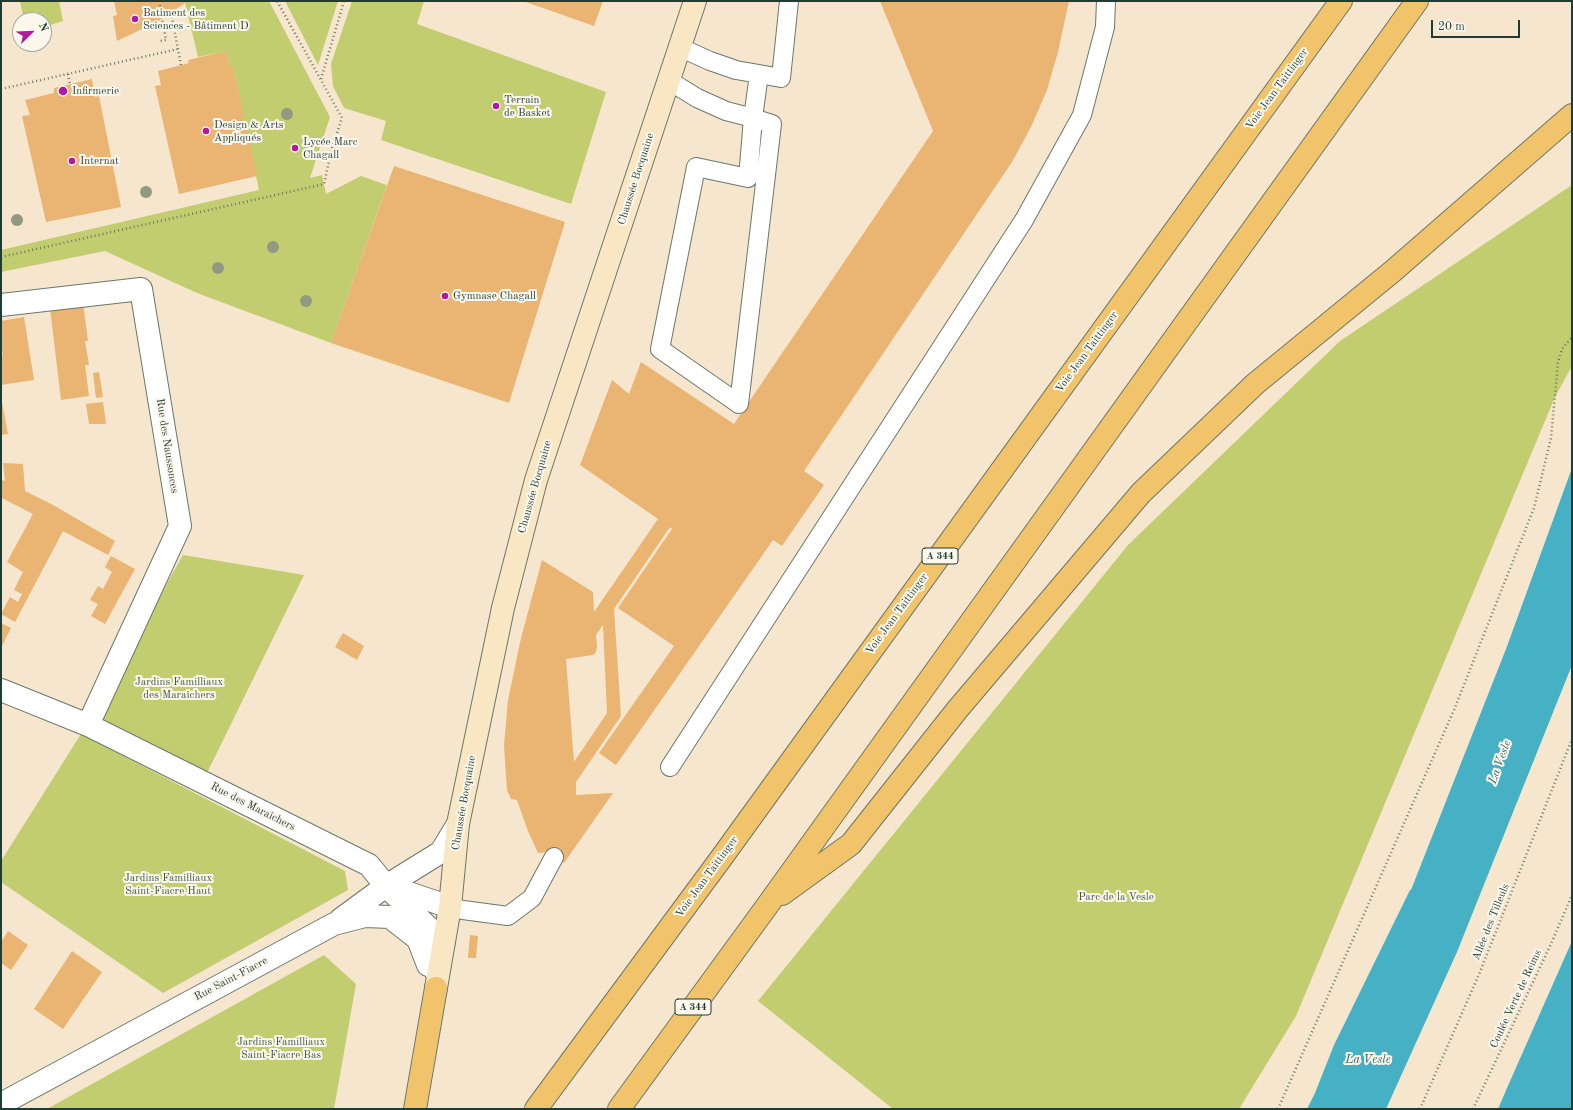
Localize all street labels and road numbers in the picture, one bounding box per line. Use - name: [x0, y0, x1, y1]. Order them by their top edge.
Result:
- street label: Voie Jean Taittinger: [1243, 46, 1311, 132]
- street label: Chaussée Bocquaine: [615, 131, 657, 227]
- street label: Voie Jean Taittinger: [1053, 309, 1121, 395]
- street label: Rue des Naussonces: [153, 398, 181, 494]
- street label: Chaussée Bocquaine: [515, 439, 555, 535]
- road number: A 344: [922, 548, 958, 564]
- street label: Voie Jean Taittinger: [863, 571, 931, 657]
- street label: Chaussée Bocquaine: [449, 755, 479, 851]
- street label: Rue des Maraîchers: [208, 780, 298, 834]
- street label: Voie Jean Taittinger: [673, 834, 741, 920]
- street label: Allée des Tilleuls: [1470, 882, 1512, 962]
- street label: Coulée Verte de Reims: [1487, 948, 1545, 1050]
- street label: Rue Saint-Fiacre: [192, 954, 270, 1004]
- road number: A 344: [675, 999, 711, 1015]

